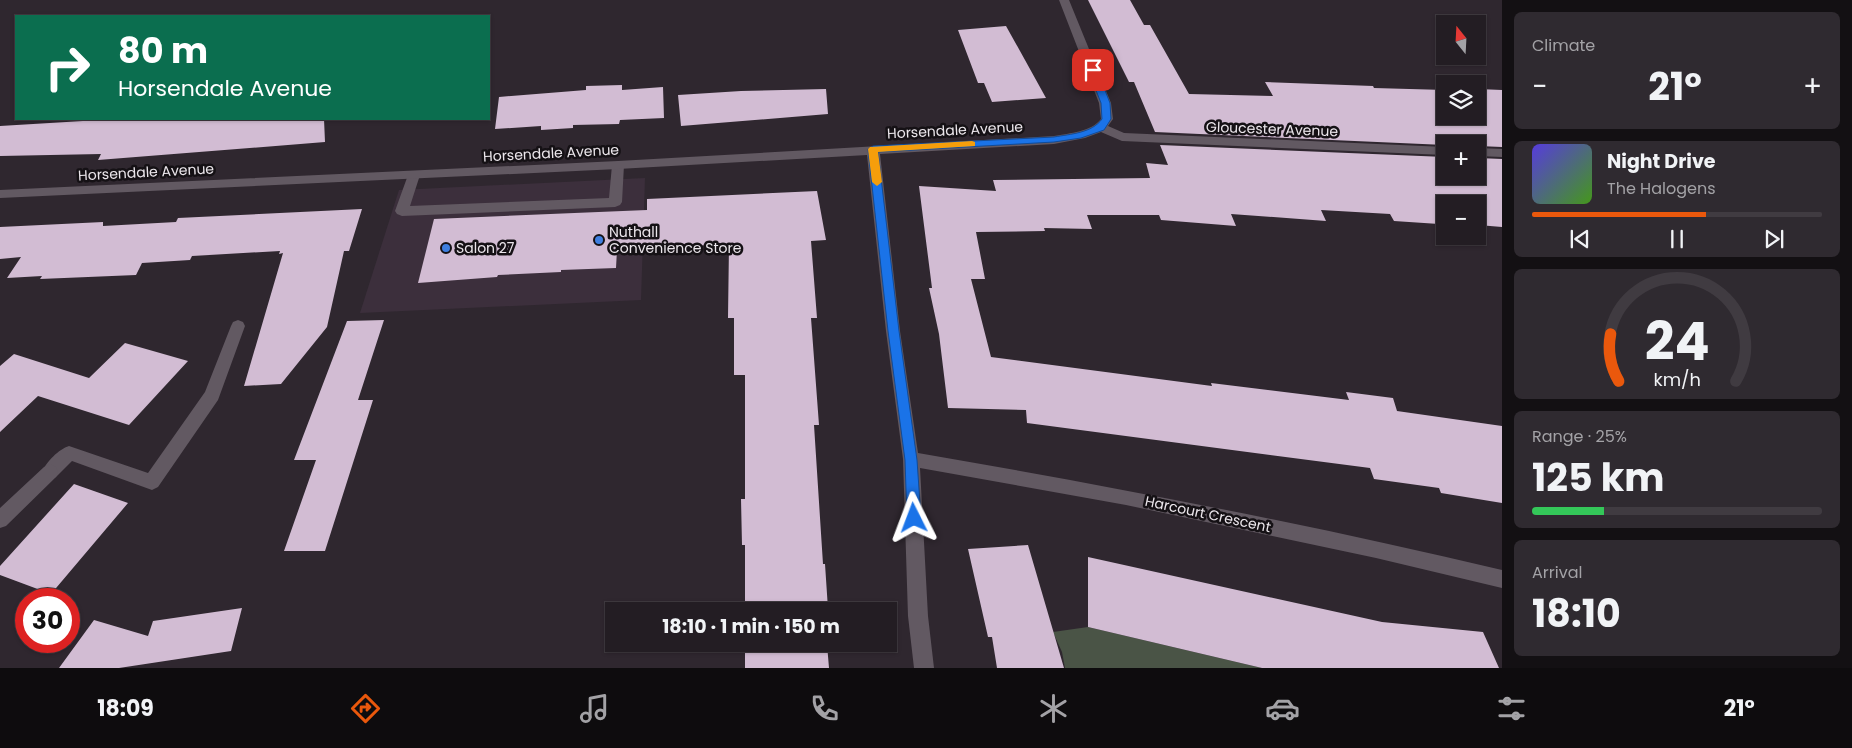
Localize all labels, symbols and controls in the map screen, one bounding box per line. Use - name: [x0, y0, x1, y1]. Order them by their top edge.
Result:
- north arrow: [1436, 15, 1486, 65]
- map controls: [1436, 15, 1486, 245]
- text: 80 m: [118, 26, 208, 75]
- text: Climate: [1532, 34, 1595, 57]
- icon: right: [35, 35, 100, 100]
- pin: [1072, 49, 1114, 91]
- icon: arrive: [1079, 56, 1107, 84]
- text: 21°: [1648, 60, 1702, 113]
- text: −: [1532, 67, 1547, 106]
- text: +: [1803, 67, 1822, 106]
- text: Horsendale Avenue: [118, 73, 332, 104]
- button: layers: [1436, 75, 1486, 125]
- street label: Horsendale Avenue: [886, 116, 1024, 144]
- street label: Gloucester Avenue: [1206, 117, 1339, 141]
- button: +: [1436, 135, 1486, 185]
- street label: Horsendale Avenue: [482, 139, 620, 167]
- text: Night Drive: [1607, 148, 1716, 175]
- street label: Horsendale Avenue: [77, 158, 215, 186]
- text: The Halogens: [1607, 177, 1715, 200]
- button: −: [1436, 195, 1486, 245]
- place label: Nuthall Convenience Store: [609, 222, 742, 258]
- icon: previous: [1566, 225, 1594, 253]
- icon: pause: [1663, 225, 1691, 253]
- icon: next: [1760, 225, 1788, 253]
- marker: Nuthall Convenience Store: [593, 234, 605, 246]
- place label: Salon 27: [456, 238, 515, 258]
- marker: Salon 27: [440, 242, 452, 254]
- text: 24: [1645, 305, 1709, 378]
- text: km/h: [1653, 367, 1701, 392]
- text: Range · 25%: [1532, 425, 1627, 448]
- text: 125 km: [1532, 451, 1664, 504]
- position arrow: [887, 491, 939, 543]
- street label: Harcourt Crescent: [1143, 491, 1273, 537]
- text: Arrival: [1532, 561, 1582, 584]
- text: 18:10: [1532, 587, 1621, 640]
- speed limit sign: 30: [15, 588, 80, 653]
- text: 18:10 · 1 min · 150 m: [662, 613, 840, 640]
- icon: directions: [348, 691, 383, 726]
- icon: music: [577, 691, 612, 726]
- icon: phone: [807, 691, 842, 726]
- icon: climate: [1036, 691, 1071, 726]
- icon: car: [1265, 691, 1300, 726]
- icon: filters: [1494, 691, 1529, 726]
- text: 18:09: [97, 693, 154, 724]
- text: 21°: [1724, 693, 1755, 724]

